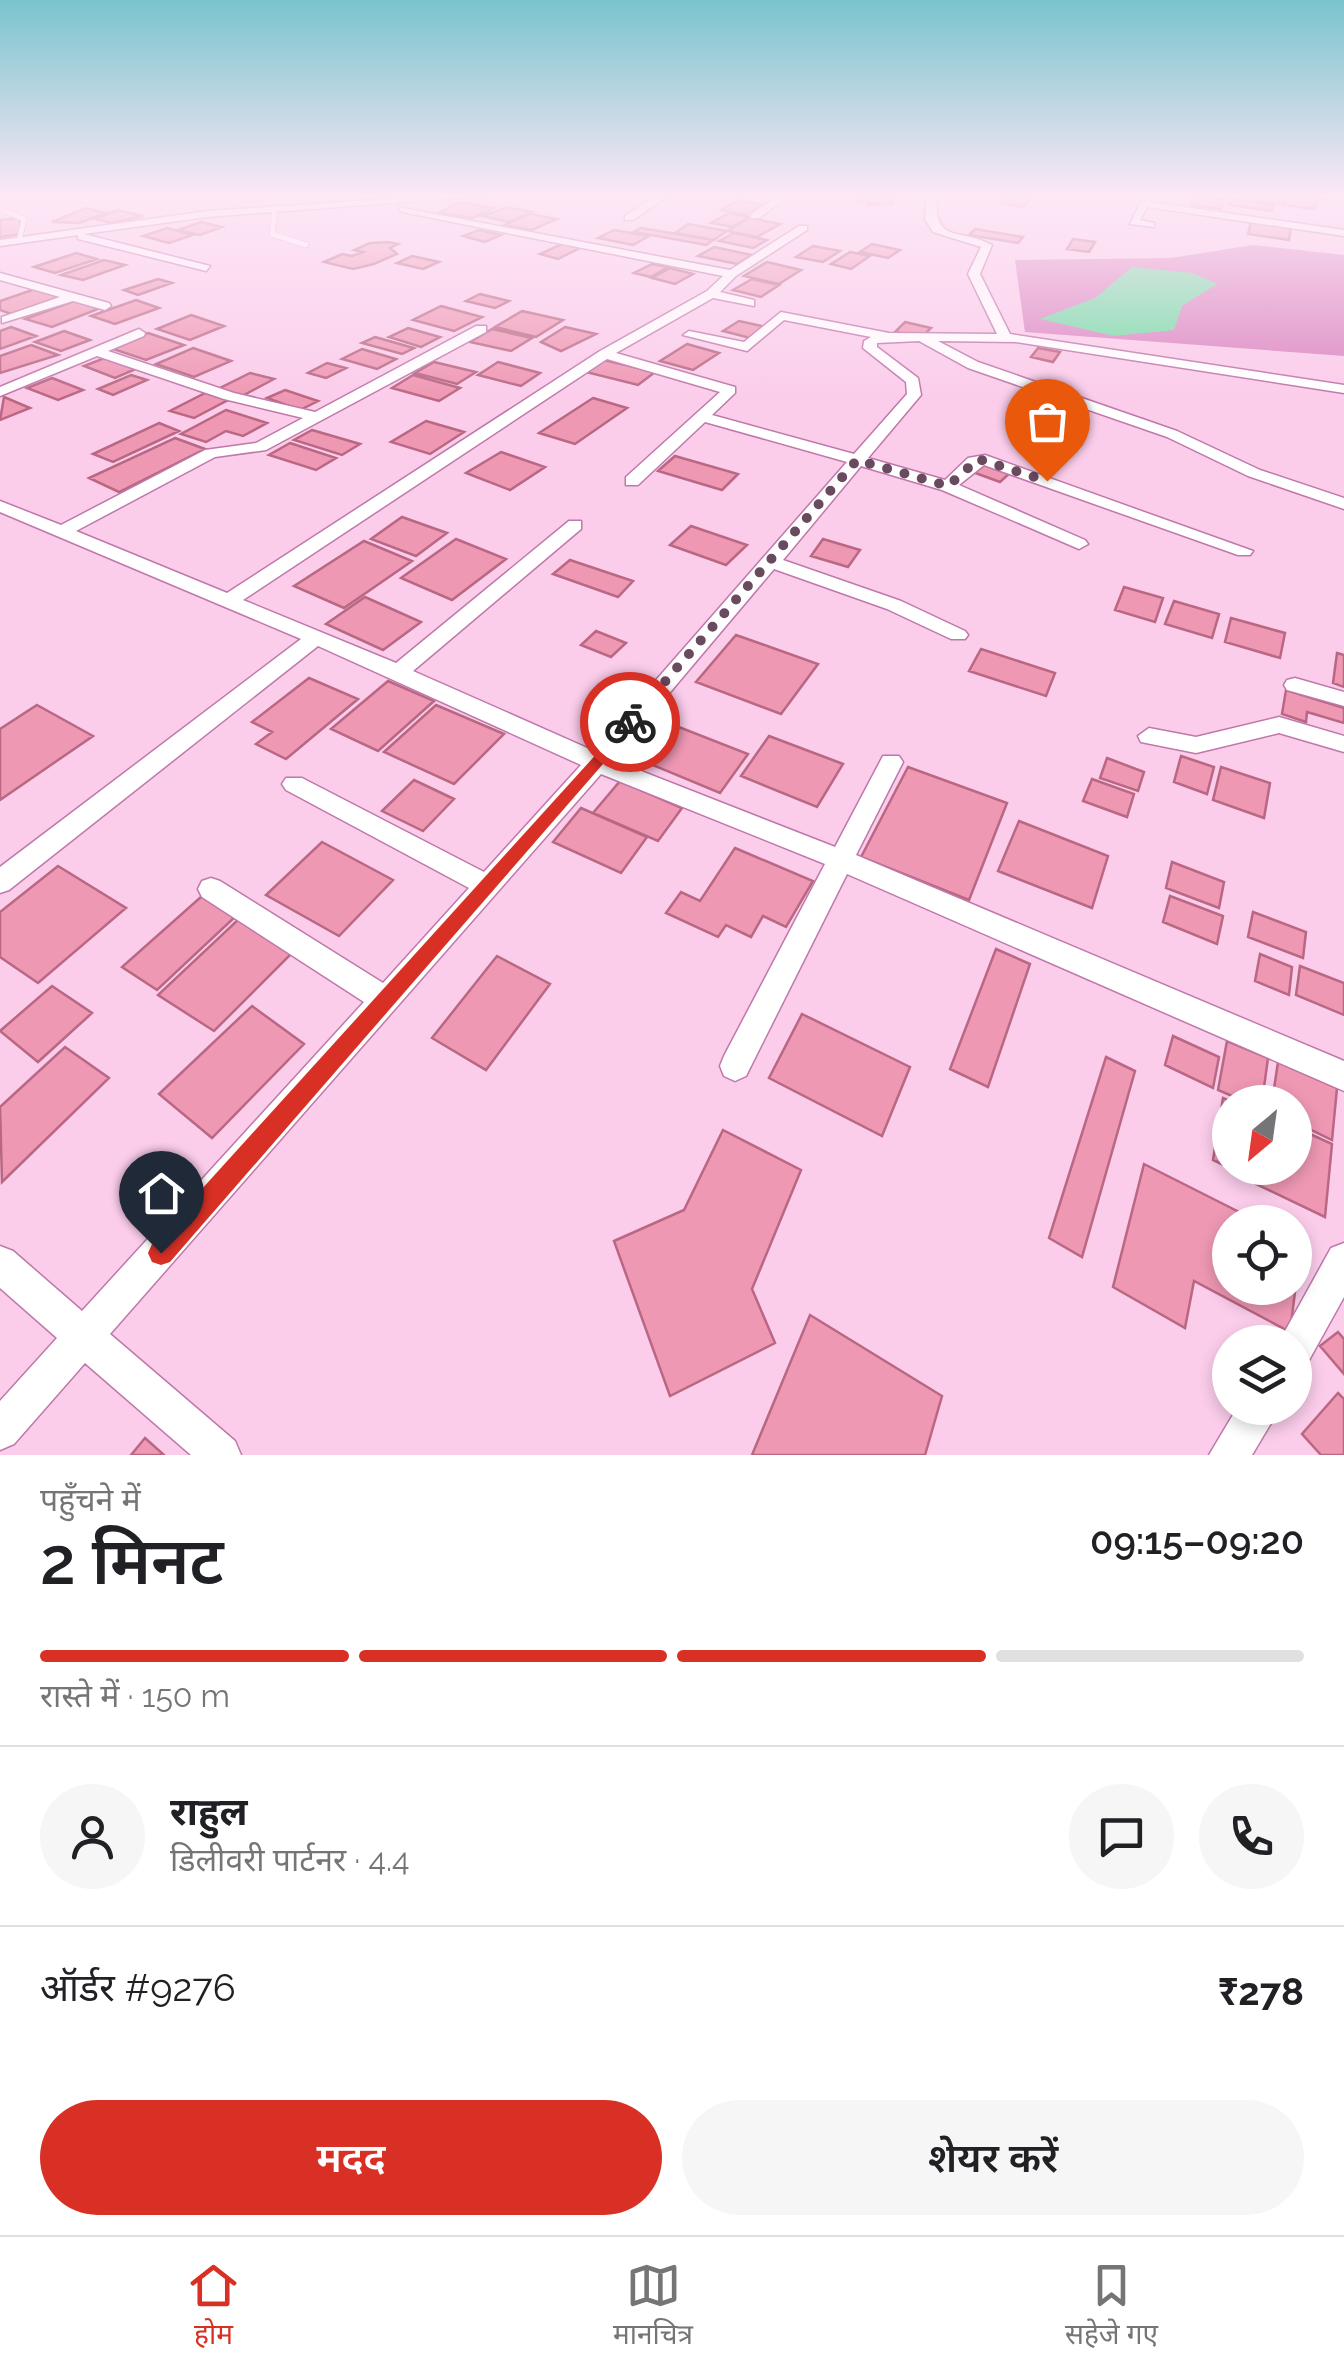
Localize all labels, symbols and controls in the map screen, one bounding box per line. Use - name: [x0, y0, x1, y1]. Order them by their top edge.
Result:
- pin: [1005, 379, 1090, 482]
- icon: bag: [1020, 394, 1075, 449]
- courier: [580, 672, 680, 772]
- icon: bike: [603, 695, 658, 750]
- north arrow: [1212, 1085, 1312, 1185]
- map controls: [1212, 1085, 1312, 1425]
- pin: [119, 1151, 204, 1254]
- icon: home: [134, 1166, 189, 1221]
- button: locate: [1212, 1205, 1312, 1305]
- button: layers: [1212, 1325, 1312, 1425]
- text: पहुँचने में: [40, 1481, 141, 1518]
- text: 09:15–09:20: [1090, 1518, 1304, 1563]
- text: 2 मिनट: [40, 1523, 224, 1599]
- text: रास्ते में · 150 m: [40, 1677, 230, 1714]
- button: person: [40, 1784, 145, 1889]
- button: chat: [1069, 1784, 1174, 1889]
- button: phone: [1199, 1784, 1304, 1889]
- text: राहुल: [170, 1789, 247, 1834]
- text: डिलीवरी पार्टनर · 4.4: [170, 1841, 410, 1878]
- text: ऑर्डर #9276: [40, 1965, 236, 2010]
- text: ₹278: [1218, 1969, 1304, 2014]
- button: मदद: [40, 2100, 662, 2215]
- button: शेयर करें: [682, 2100, 1304, 2215]
- tab: होम: [186, 2258, 241, 2355]
- tab: मानचित्र: [613, 2258, 693, 2355]
- tab: सहेजे गए: [1065, 2258, 1158, 2355]

